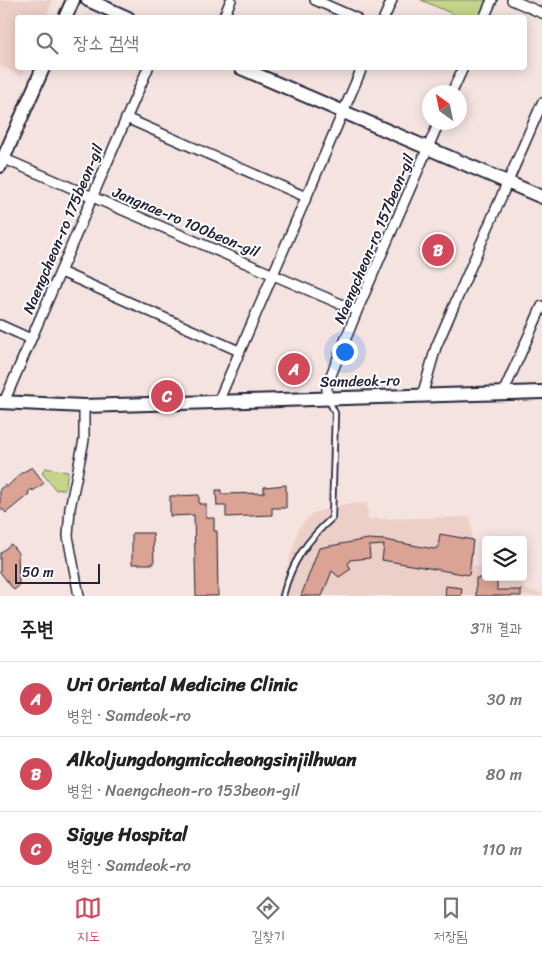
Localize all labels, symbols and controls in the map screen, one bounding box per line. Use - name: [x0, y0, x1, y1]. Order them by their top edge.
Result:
- search box: [15, 15, 527, 70]
- text: 장소 검색: [73, 26, 139, 59]
- icon: search: [33, 29, 61, 57]
- north arrow: [422, 85, 467, 130]
- street label: Naengcheon-ro 175beon-gil: [15, 139, 111, 318]
- street label: Naengcheon-ro 157beon-gil: [326, 149, 422, 328]
- street label: Jangnae-ro 100beon-gil: [108, 179, 264, 265]
- pin: B: [422, 231, 454, 269]
- your location: [332, 339, 358, 365]
- pin: A: [278, 350, 310, 388]
- street label: Samdeok-ro: [320, 367, 401, 395]
- pin: C: [151, 377, 183, 415]
- map controls: [482, 536, 527, 581]
- button: layers: [482, 536, 527, 581]
- text: 50 m: [22, 560, 54, 585]
- scale bar: [15, 561, 100, 584]
- text: 주변: [20, 610, 54, 648]
- text: 3개 결과: [470, 614, 522, 643]
- text: Uri Oriental Medicine Clinic: [67, 668, 298, 701]
- text: A: [31, 685, 41, 714]
- text: 30 m: [487, 685, 522, 714]
- text: 병원 · Samdeok-ro: [67, 701, 191, 730]
- text: Alkoljungdongmiccheongsinjilhwan: [67, 743, 357, 776]
- text: B: [31, 760, 41, 789]
- text: 80 m: [486, 760, 522, 789]
- text: 병원 · Naengcheon-ro 153beon-gil: [67, 776, 300, 805]
- text: Sigye Hospital: [67, 818, 188, 851]
- text: C: [31, 835, 41, 864]
- text: 110 m: [482, 835, 522, 864]
- text: 병원 · Samdeok-ro: [67, 851, 191, 880]
- tab: 지도: [74, 894, 102, 949]
- tab: 길찾기: [251, 894, 285, 949]
- tab: 저장됨: [434, 894, 468, 949]

